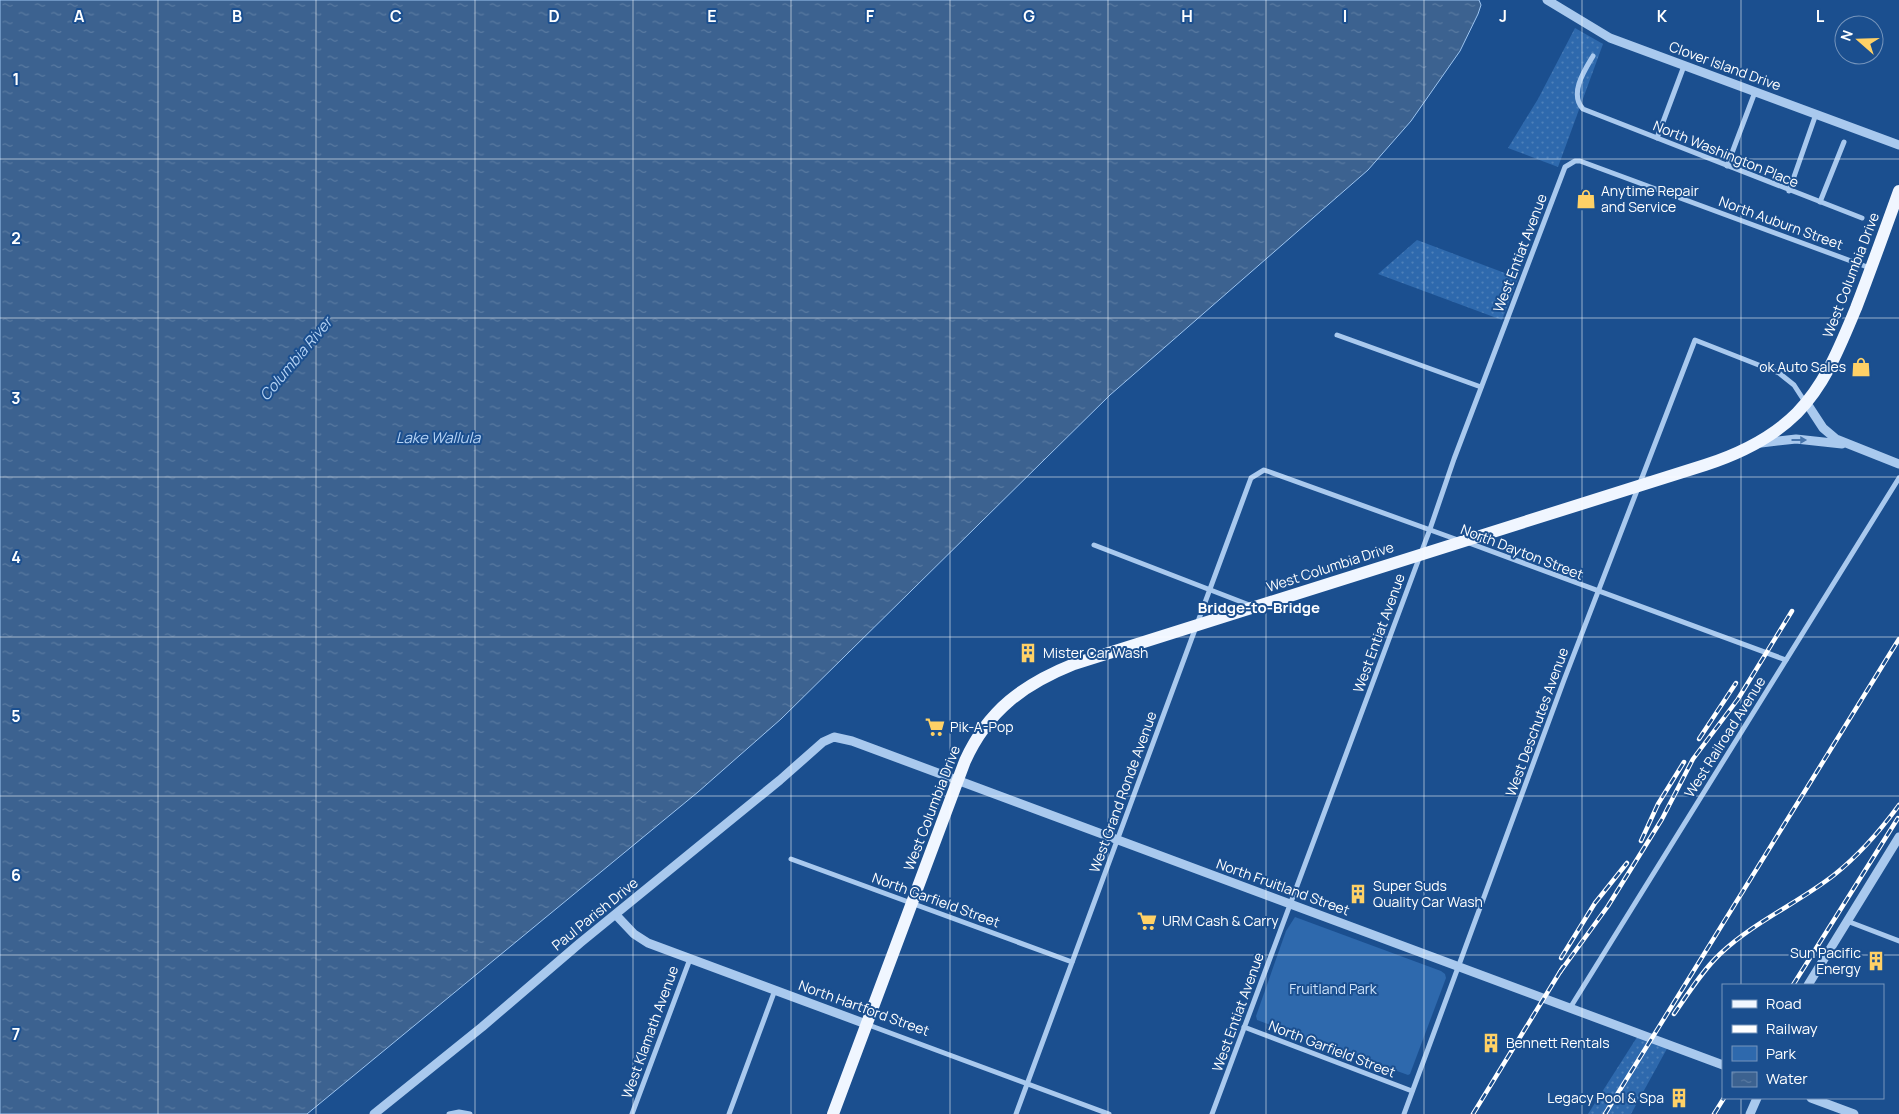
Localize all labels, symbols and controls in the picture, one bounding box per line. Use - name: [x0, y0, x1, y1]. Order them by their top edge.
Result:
- text: A: [74, 5, 85, 27]
- text: B: [232, 5, 242, 27]
- text: C: [390, 5, 402, 27]
- text: D: [548, 5, 560, 27]
- text: E: [707, 5, 717, 27]
- text: F: [866, 5, 875, 27]
- text: G: [1023, 5, 1035, 27]
- text: H: [1181, 5, 1193, 27]
- text: I: [1343, 5, 1347, 27]
- text: J: [1499, 5, 1507, 27]
- text: K: [1657, 5, 1668, 27]
- text: L: [1816, 5, 1825, 27]
- north arrow: [1834, 15, 1884, 65]
- text: N: [1836, 27, 1857, 43]
- street label: Clover Island Drive: [1667, 36, 1784, 95]
- text: 1: [12, 68, 20, 90]
- street label: North Washington Place: [1651, 116, 1802, 191]
- place label: Anytime Repair and Service: [1601, 181, 1699, 216]
- shop icon: Anytime Repair and Service: [1575, 188, 1597, 210]
- street label: West Entiat Avenue: [1488, 191, 1551, 315]
- street label: North Auburn Street: [1717, 191, 1846, 254]
- street label: West Columbia Drive: [1818, 209, 1883, 340]
- text: 2: [11, 227, 21, 249]
- water label: Columbia River: [254, 311, 338, 405]
- shop icon: ok Auto Sales: [1850, 356, 1872, 378]
- place label: ok Auto Sales: [1759, 357, 1846, 376]
- text: 3: [11, 387, 21, 409]
- water label: Lake Wallula: [396, 427, 481, 448]
- one-way arrow: [1792, 436, 1808, 444]
- street label: North Dayton Street: [1458, 519, 1587, 584]
- street label: West Columbia Drive: [1264, 537, 1396, 596]
- text: 4: [11, 546, 21, 568]
- street label: West Entiat Avenue: [1348, 571, 1409, 695]
- district label: Bridge-to-Bridge: [1198, 597, 1320, 618]
- building icon: Mister Car Wash: [1017, 642, 1039, 664]
- place label: Mister Car Wash: [1043, 643, 1148, 662]
- street label: West Deschutes Avenue: [1501, 645, 1572, 799]
- street label: West Railroad Avenue: [1680, 673, 1770, 801]
- text: 5: [11, 705, 21, 727]
- street label: West Grand Ronde Avenue: [1084, 708, 1161, 875]
- supermarket icon: Pik-A-Pop: [924, 716, 946, 738]
- place label: Pik-A-Pop: [950, 717, 1014, 736]
- street label: West Columbia Drive: [899, 742, 964, 873]
- street label: North Fruitland Street: [1214, 854, 1353, 920]
- text: 6: [11, 864, 21, 886]
- street label: North Garfield Street: [870, 868, 1003, 932]
- street label: Paul Parish Drive: [548, 873, 642, 954]
- place label: Super Suds Quality Car Wash: [1373, 876, 1483, 911]
- building icon: Super Suds Quality Car Wash: [1347, 883, 1369, 905]
- supermarket icon: URM Cash & Carry: [1136, 910, 1158, 932]
- place label: URM Cash & Carry: [1162, 911, 1279, 930]
- place label: Sun Pacific Energy: [1790, 943, 1862, 978]
- street label: West Entiat Avenue: [1207, 950, 1268, 1074]
- building icon: Sun Pacific Energy: [1865, 950, 1887, 972]
- street label: West Klamath Avenue: [617, 963, 682, 1101]
- street label: North Hartford Street: [796, 975, 933, 1040]
- park label: Fruitland Park: [1289, 979, 1378, 998]
- legend: [1722, 984, 1884, 1099]
- text: Road: [1766, 993, 1802, 1014]
- street label: North Garfield Street: [1266, 1016, 1399, 1082]
- text: Railway: [1766, 1018, 1818, 1039]
- text: 7: [12, 1023, 20, 1045]
- building icon: Bennett Rentals: [1480, 1032, 1502, 1054]
- place label: Bennett Rentals: [1506, 1033, 1610, 1052]
- text: Park: [1766, 1043, 1796, 1064]
- text: Water: [1766, 1068, 1808, 1089]
- building icon: Legacy Pool & Spa: [1668, 1087, 1690, 1109]
- place label: Legacy Pool & Spa: [1547, 1088, 1664, 1107]

